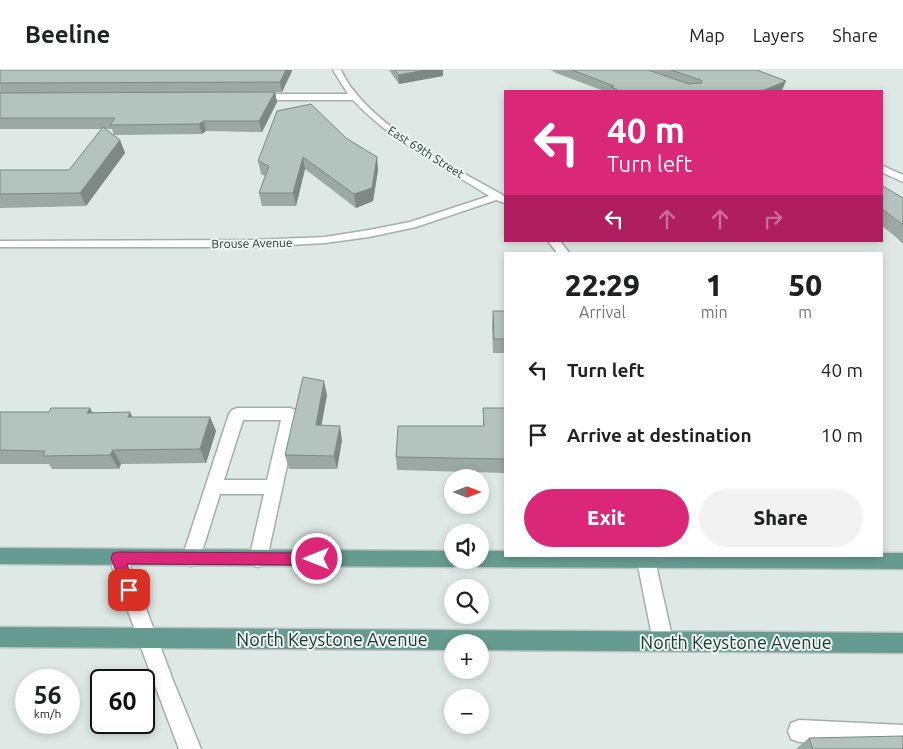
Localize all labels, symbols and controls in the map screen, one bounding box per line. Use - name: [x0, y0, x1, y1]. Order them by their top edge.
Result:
- text: Beeline: [25, 21, 110, 48]
- text: Map: [689, 25, 725, 45]
- text: Layers: [753, 25, 804, 45]
- text: Share: [832, 25, 878, 45]
- icon: left: [524, 110, 589, 175]
- text: 40 m: [607, 110, 685, 150]
- street label: East 69th Street: [386, 123, 467, 181]
- text: Turn left: [607, 151, 692, 176]
- icon: left: [600, 205, 628, 233]
- icon: ahead: [653, 205, 681, 233]
- icon: ahead: [706, 205, 734, 233]
- icon: right: [759, 205, 787, 233]
- street label: Brouse Avenue: [211, 236, 293, 250]
- text: 22:29: [565, 268, 640, 302]
- text: 1: [706, 268, 723, 302]
- text: 50: [788, 268, 822, 302]
- text: Arrival: [579, 303, 626, 321]
- text: min: [701, 303, 728, 321]
- text: m: [798, 303, 812, 321]
- icon: left: [524, 356, 552, 384]
- text: Turn left: [567, 359, 645, 381]
- text: 40 m: [821, 359, 863, 381]
- icon: arrive: [524, 421, 552, 449]
- text: Arrive at destination: [567, 424, 752, 446]
- text: 10 m: [821, 424, 863, 446]
- north arrow: [444, 469, 489, 514]
- map controls: [444, 469, 489, 734]
- button: Exit: [524, 489, 689, 547]
- button: Share: [699, 489, 863, 547]
- button: sound: [444, 524, 489, 569]
- position arrow: [290, 532, 342, 584]
- pin: [108, 569, 150, 611]
- icon: arrive: [115, 576, 143, 604]
- button: search: [444, 579, 489, 624]
- street label: North Keystone Avenue: [236, 629, 428, 649]
- street label: North Keystone Avenue: [640, 632, 832, 652]
- button: +: [444, 634, 489, 679]
- speed limit sign: 60: [90, 669, 155, 734]
- text: 56: [33, 681, 62, 709]
- button: −: [444, 689, 489, 734]
- text: km/h: [34, 707, 61, 720]

